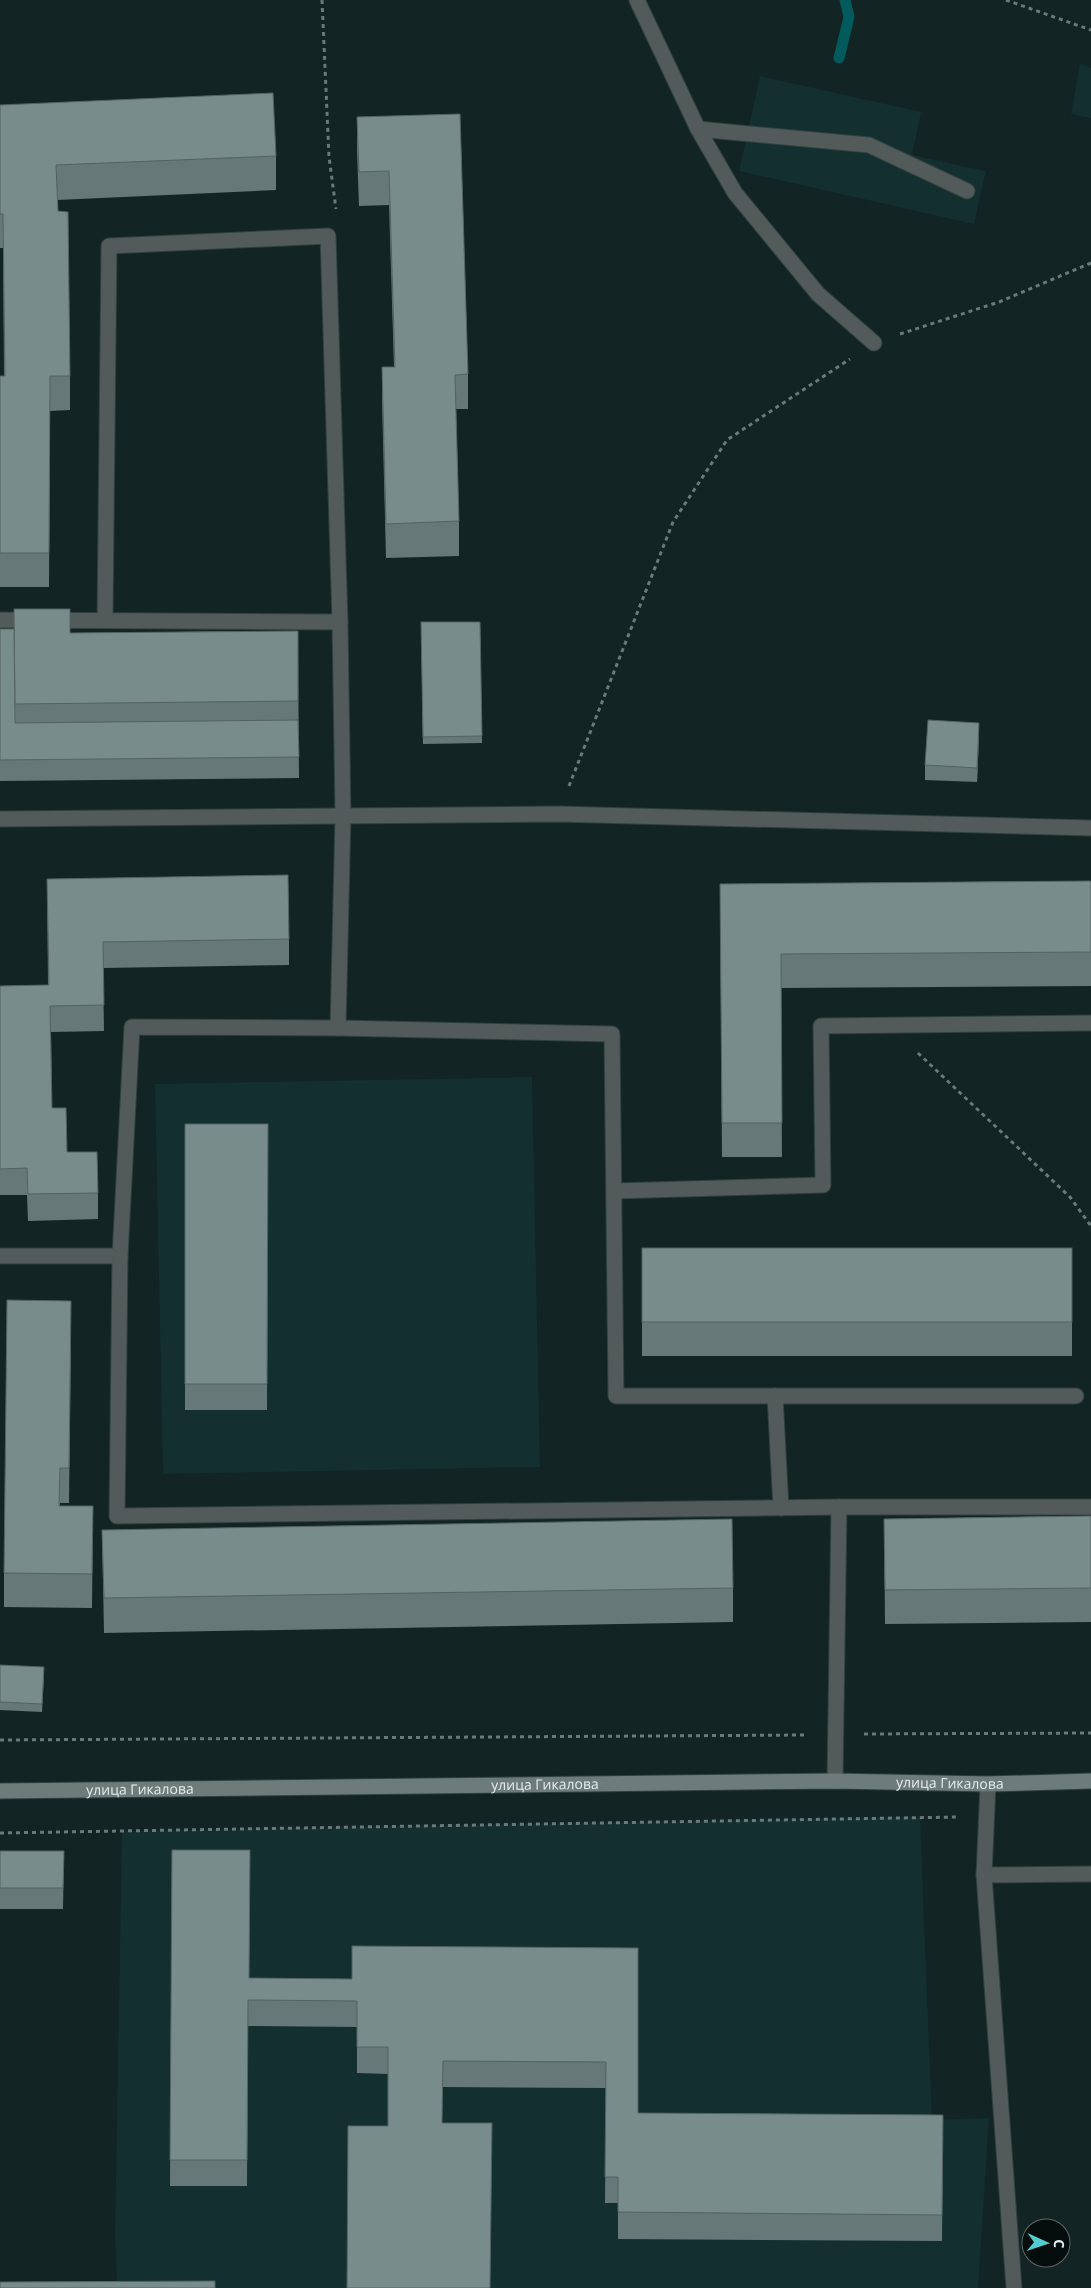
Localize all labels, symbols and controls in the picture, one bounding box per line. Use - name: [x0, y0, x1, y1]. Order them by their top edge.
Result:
- street label: улица Гикалова: [896, 1772, 1004, 1793]
- street label: улица Гикалова: [491, 1774, 599, 1794]
- street label: улица Гикалова: [86, 1779, 194, 1799]
- north arrow: [1021, 2218, 1071, 2268]
- text: С: [1050, 2239, 1069, 2249]

